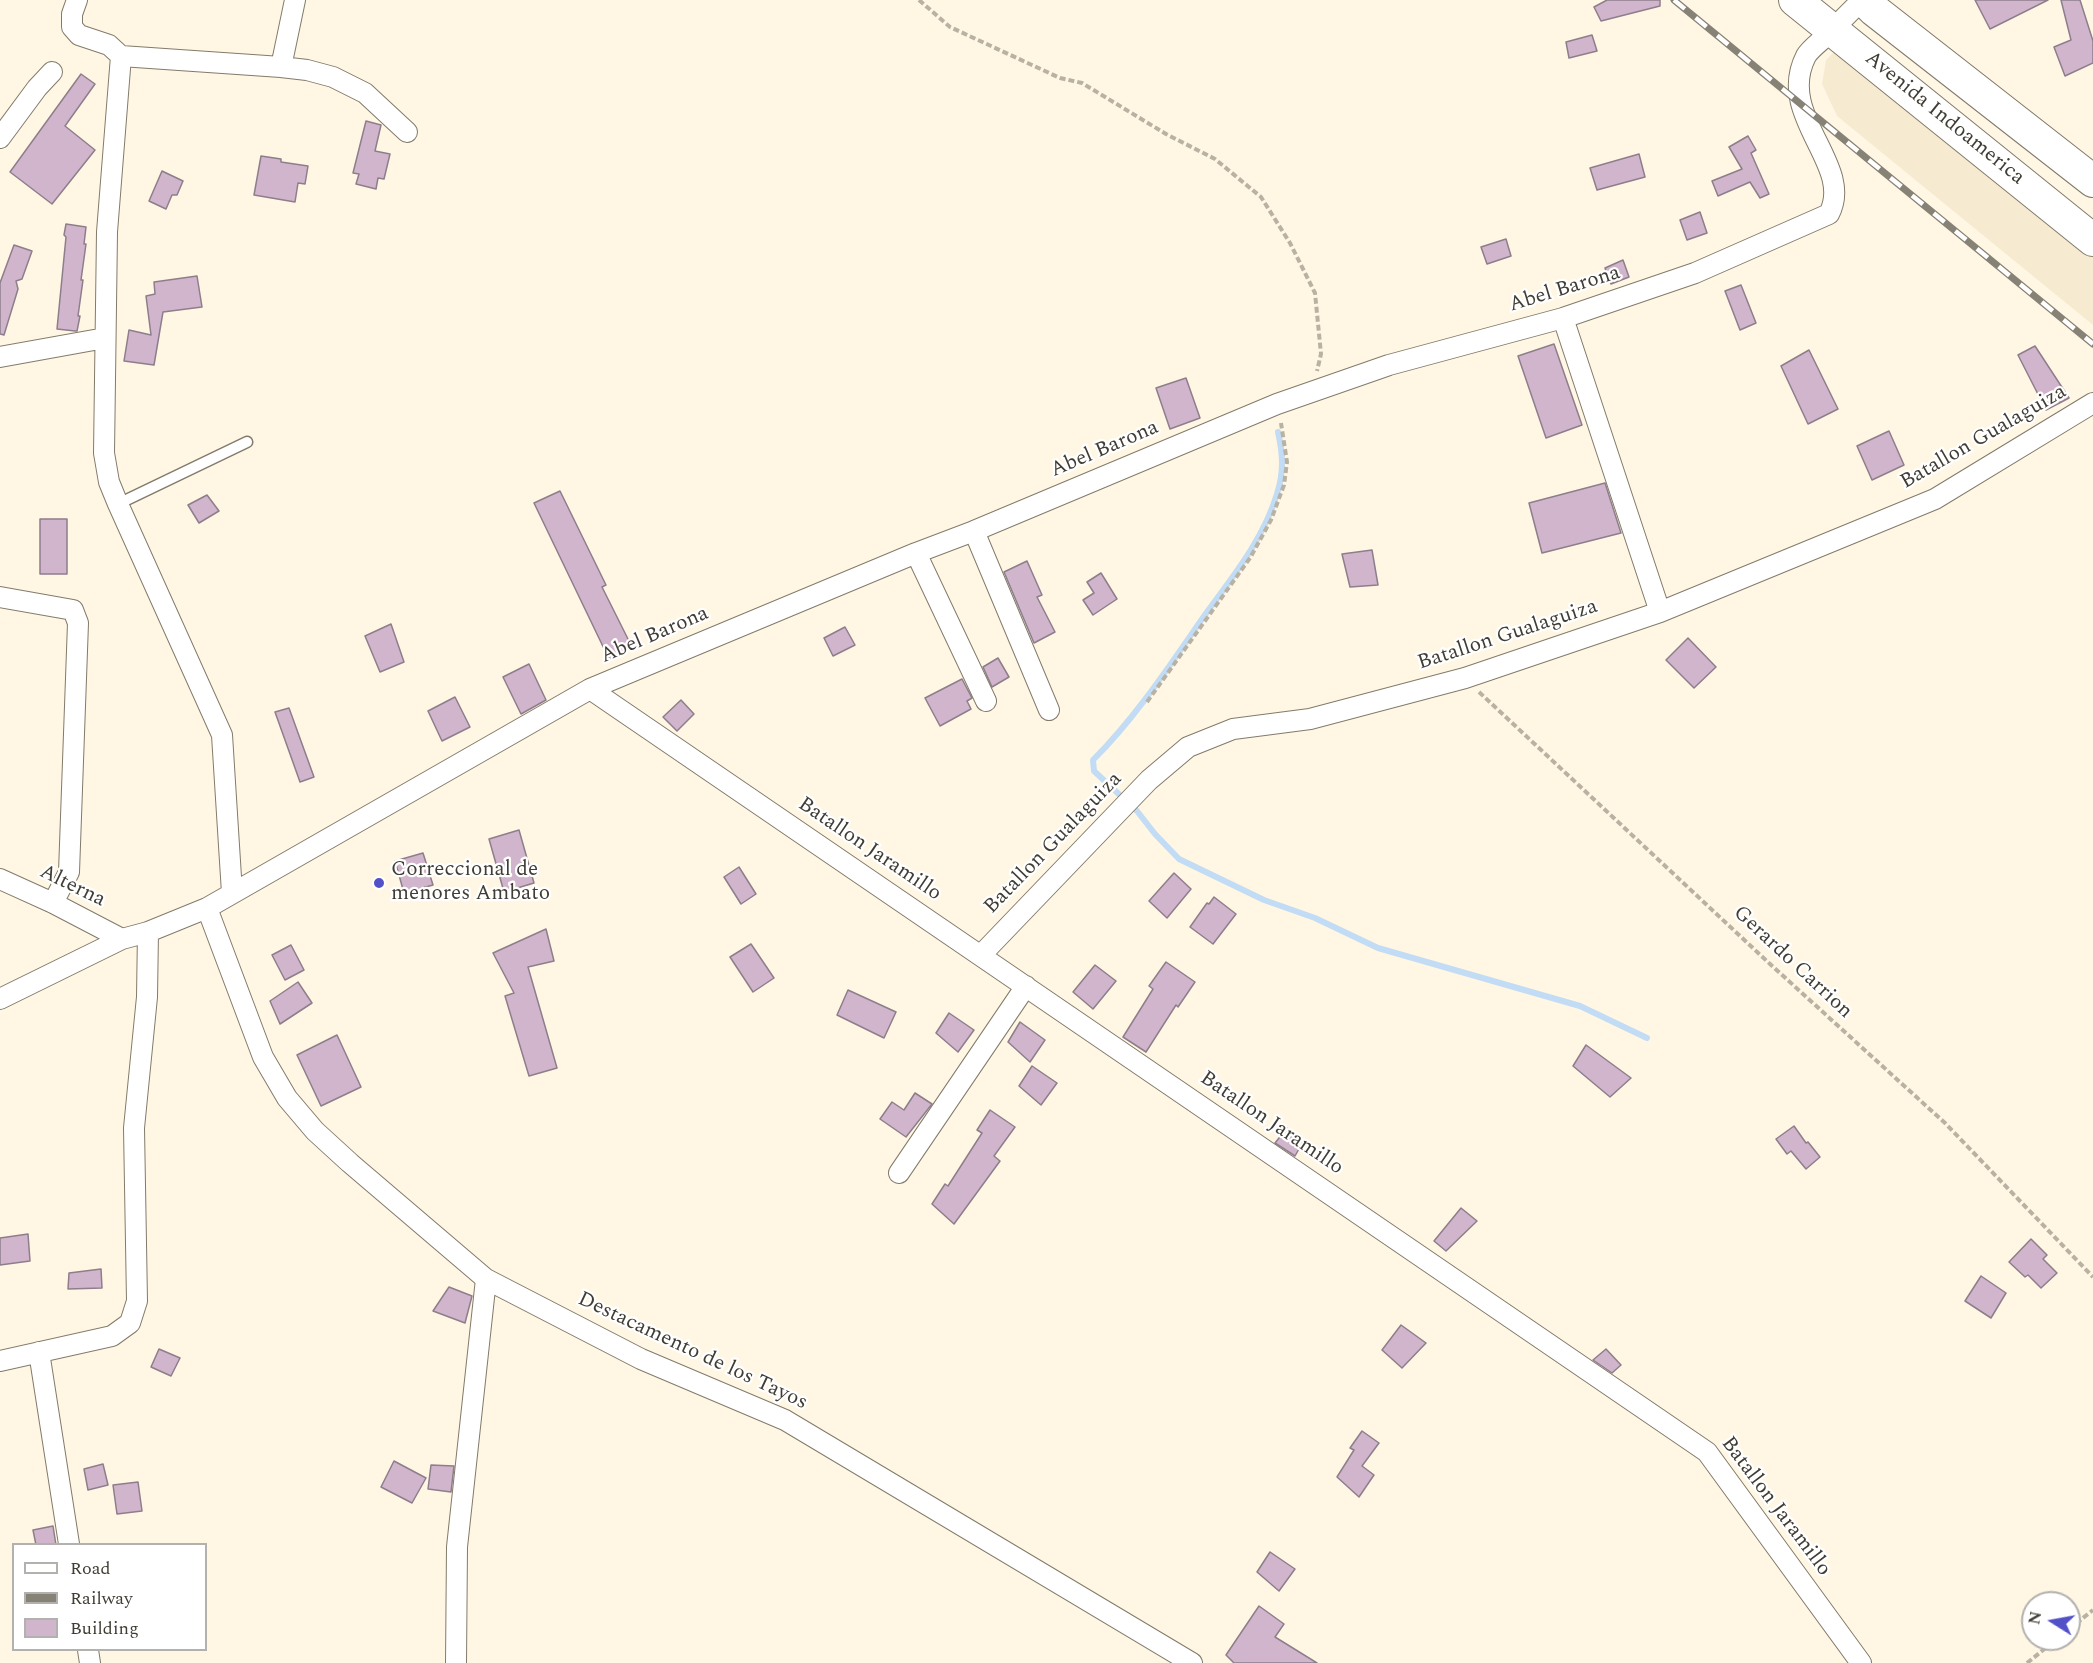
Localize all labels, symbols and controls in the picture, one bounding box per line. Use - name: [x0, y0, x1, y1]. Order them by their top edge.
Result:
- street label: Avenida Indoamerica: [1859, 47, 2029, 191]
- street label: Abel Barona: [1506, 261, 1624, 319]
- street label: Batallon Gualaguiza: [1897, 380, 2071, 496]
- street label: Abel Barona: [1047, 416, 1163, 484]
- street label: Batallon Gualaguiza: [1415, 595, 1601, 677]
- street label: Abel Barona: [597, 602, 713, 670]
- street label: Batallon Gualaguiza: [980, 768, 1128, 920]
- street label: Batallon Jaramillo: [792, 793, 946, 907]
- place label: Correccional de menores Ambato: [391, 858, 550, 908]
- street label: Alterna: [35, 860, 109, 914]
- marker: Correccional de menores Ambato: [372, 876, 386, 890]
- street label: Gerardo Carrion: [1727, 901, 1857, 1025]
- street label: Batallon Jaramillo: [1194, 1067, 1348, 1181]
- street label: Destacamento de los Tayos: [573, 1288, 811, 1416]
- street label: Batallon Jaramillo: [1714, 1432, 1836, 1582]
- legend: [12, 1543, 207, 1651]
- text: Road: [70, 1555, 111, 1582]
- text: Railway: [70, 1585, 133, 1612]
- north arrow: [2021, 1591, 2081, 1651]
- text: N: [2022, 1609, 2048, 1627]
- text: Building: [70, 1615, 139, 1642]

